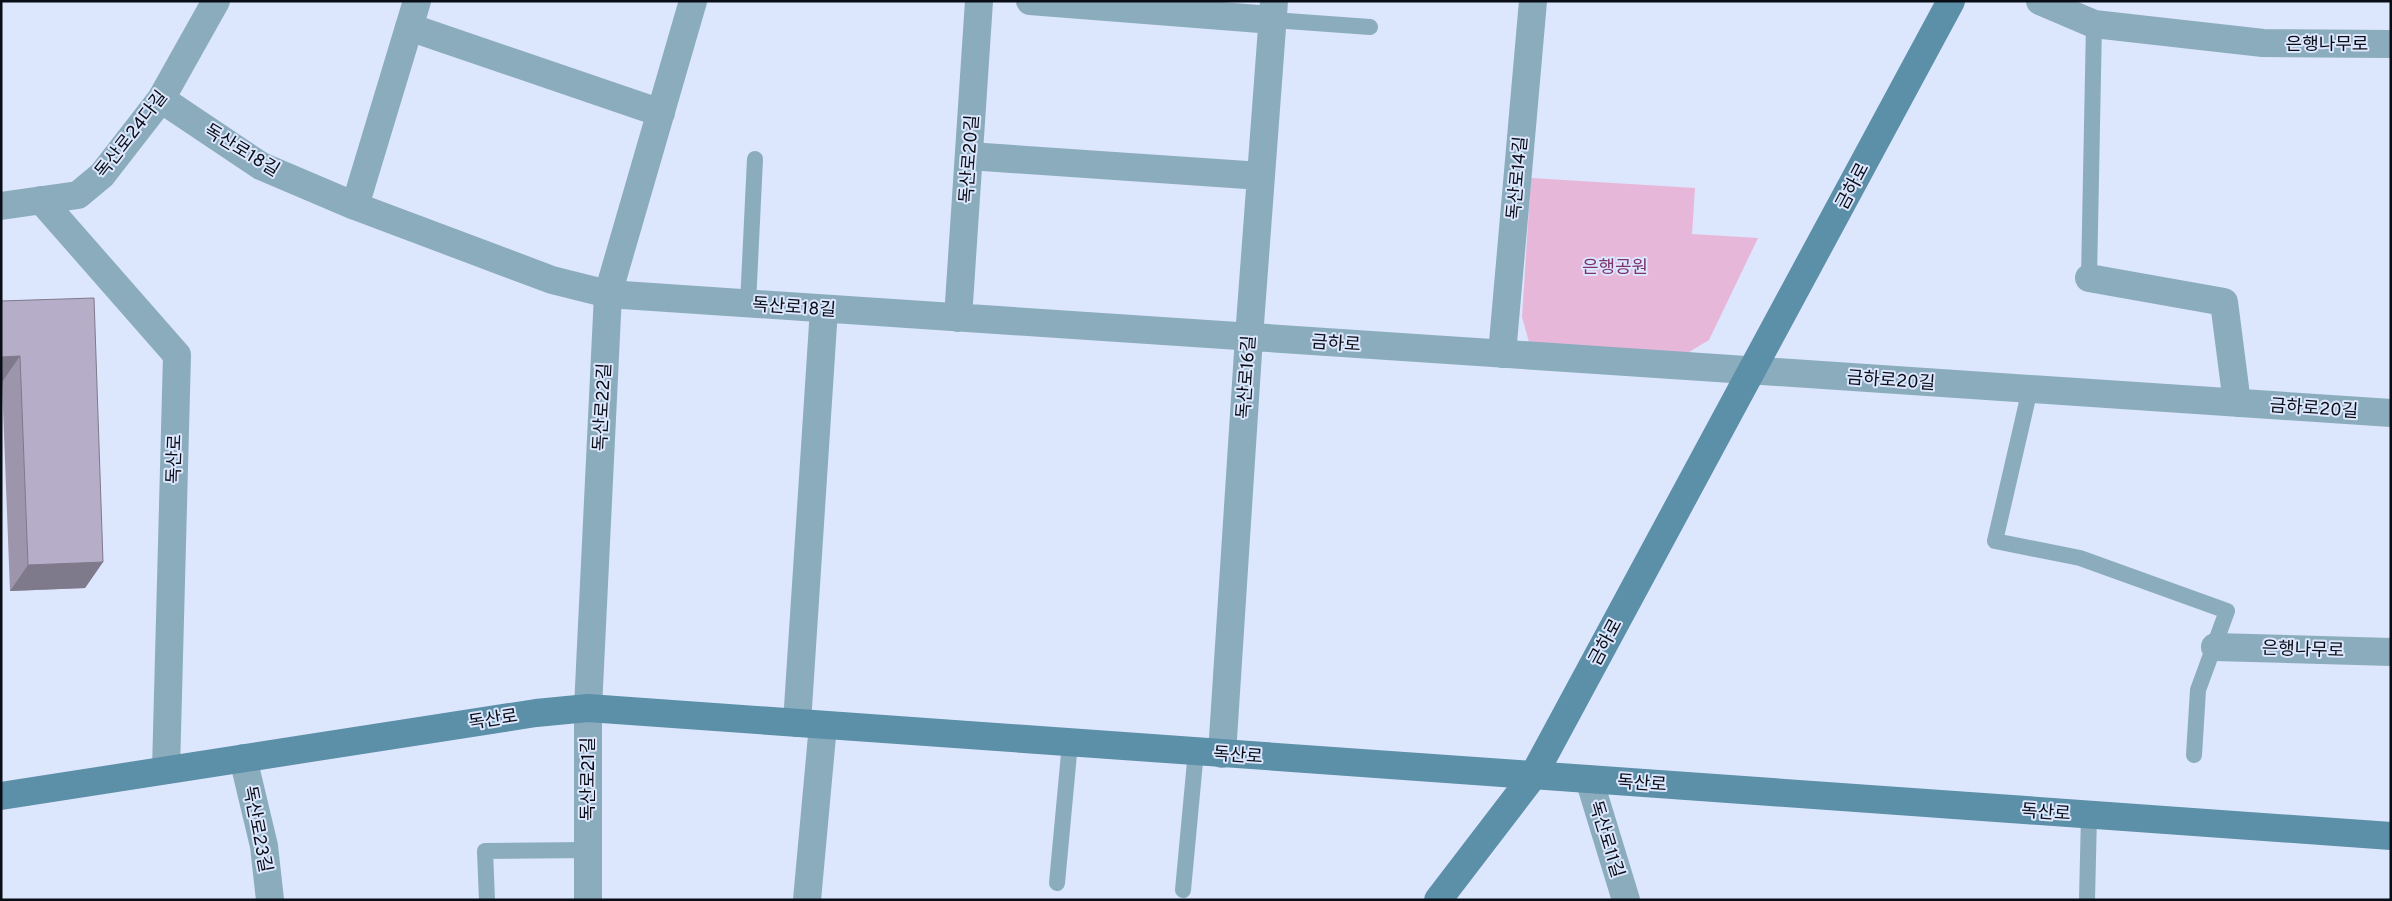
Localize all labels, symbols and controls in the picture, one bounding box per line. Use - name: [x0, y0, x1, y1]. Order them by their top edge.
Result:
- street label: 은행나무로: [2286, 34, 2368, 57]
- street label: 독산로24다길: [91, 87, 174, 183]
- street label: 독산로20길: [956, 114, 985, 204]
- street label: 독산로18길: [199, 120, 283, 183]
- street label: 독산로14길: [1503, 135, 1534, 221]
- street label: 금하로: [1832, 159, 1875, 214]
- park label: 은행공원: [1582, 257, 1648, 280]
- street label: 독산로18길: [751, 294, 837, 323]
- street label: 금하로: [1310, 331, 1361, 358]
- street label: 독산로16길: [1233, 335, 1262, 420]
- street label: 독산로22길: [590, 362, 617, 452]
- street label: 금하로20길: [1846, 367, 1936, 396]
- street label: 금하로20길: [2269, 395, 2359, 424]
- street label: 독산로: [163, 434, 188, 484]
- street label: 금하로: [1585, 615, 1628, 670]
- street label: 은행나무로: [2261, 638, 2345, 663]
- street label: 독산로: [467, 705, 520, 736]
- street label: 독산로21길: [578, 737, 601, 821]
- street label: 독산로: [1212, 743, 1263, 770]
- street label: 독산로: [1616, 771, 1667, 798]
- street label: 독산로23길: [237, 784, 276, 875]
- street label: 독산로11길: [1583, 798, 1628, 881]
- street label: 독산로: [2020, 800, 2071, 827]

